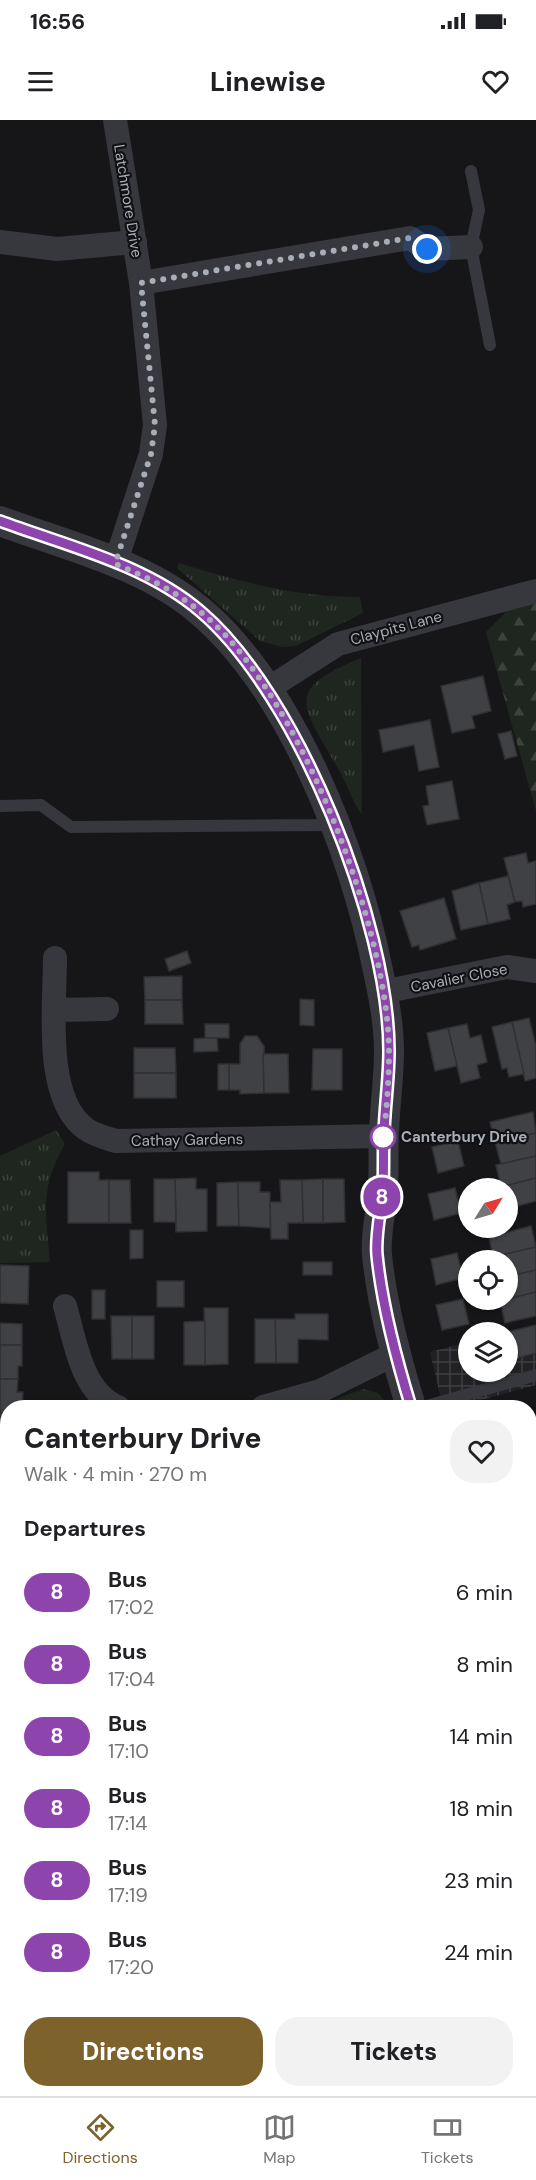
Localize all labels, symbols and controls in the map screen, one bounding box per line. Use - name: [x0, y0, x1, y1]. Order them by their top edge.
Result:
- text: 16:56: [30, 7, 85, 36]
- text: Linewise: [210, 64, 326, 99]
- icon: menu: [24, 65, 57, 98]
- icon: heart: [479, 65, 512, 98]
- street label: Latchmore Drive: [109, 143, 147, 259]
- your location: [412, 234, 442, 264]
- street label: Claypits Lane: [348, 606, 444, 650]
- street label: Cavalier Close: [409, 959, 509, 997]
- marker: Canterbury Drive: [370, 1124, 396, 1150]
- place label: Canterbury Drive: [401, 1127, 527, 1147]
- street label: Cathay Gardens: [131, 1129, 243, 1151]
- line badge: 8: [362, 1178, 401, 1216]
- north arrow: [458, 1178, 518, 1238]
- map controls: [458, 1178, 518, 1382]
- text: 8: [375, 1183, 389, 1211]
- button: locate: [458, 1250, 518, 1310]
- button: layers: [458, 1322, 518, 1382]
- text: Canterbury Drive: [24, 1420, 261, 1457]
- button: heart: [450, 1420, 513, 1483]
- text: Walk · 4 min · 270 m: [24, 1461, 207, 1487]
- text: Departures: [24, 1514, 146, 1543]
- text: Bus: [108, 1565, 147, 1594]
- text: 8: [50, 1578, 64, 1606]
- text: 6 min: [456, 1578, 513, 1607]
- text: 17:02: [108, 1594, 154, 1620]
- text: Bus: [108, 1637, 147, 1666]
- text: 8: [50, 1650, 64, 1678]
- text: 8 min: [456, 1650, 513, 1679]
- text: 17:04: [108, 1666, 155, 1692]
- text: Bus: [108, 1709, 147, 1738]
- text: 8: [50, 1722, 64, 1750]
- text: 14 min: [449, 1722, 513, 1751]
- text: 17:10: [108, 1738, 149, 1764]
- text: Bus: [108, 1781, 147, 1810]
- text: 8: [50, 1794, 64, 1822]
- text: 18 min: [449, 1794, 513, 1823]
- text: 17:14: [108, 1810, 147, 1836]
- text: Bus: [108, 1853, 147, 1882]
- text: 8: [50, 1866, 64, 1894]
- text: 23 min: [444, 1866, 513, 1895]
- text: 17:19: [108, 1882, 148, 1908]
- text: Bus: [108, 1925, 147, 1954]
- text: 8: [50, 1938, 64, 1966]
- text: 24 min: [444, 1938, 513, 1967]
- text: 17:20: [108, 1954, 154, 1980]
- button: Directions: [24, 2017, 263, 2086]
- button: Tickets: [275, 2017, 513, 2086]
- tab: Directions: [63, 2111, 138, 2168]
- tab: Map: [263, 2111, 296, 2168]
- tab: Tickets: [421, 2111, 473, 2168]

